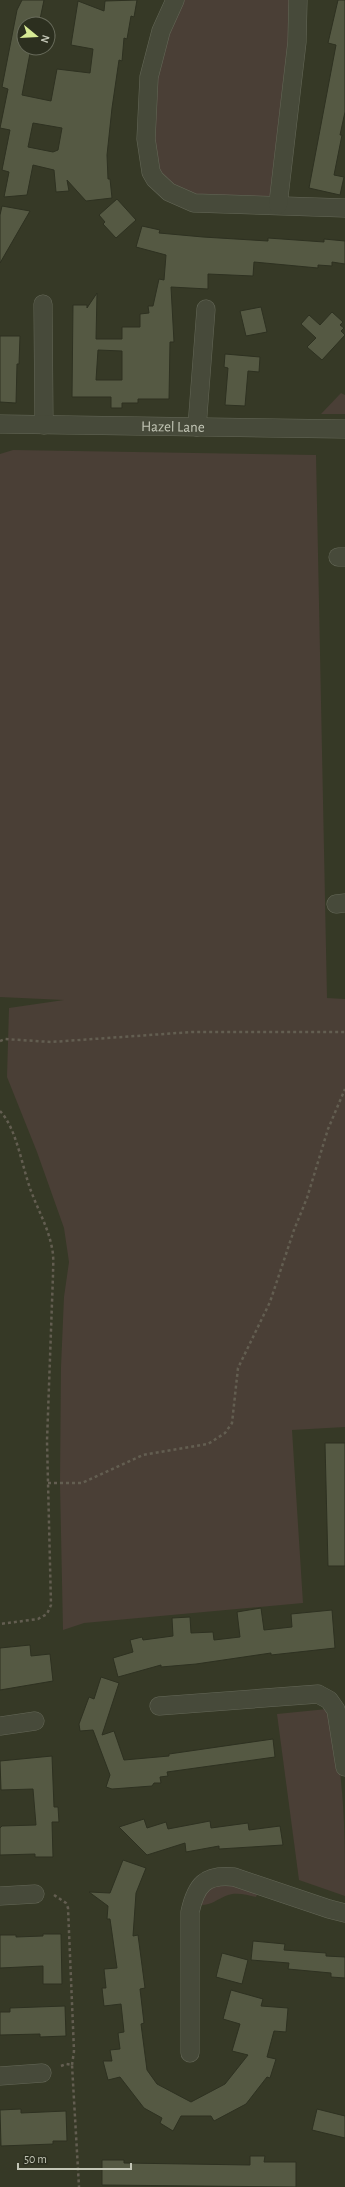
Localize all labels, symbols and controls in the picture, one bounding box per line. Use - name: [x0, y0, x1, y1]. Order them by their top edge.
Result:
- north arrow: [16, 16, 56, 56]
- text: N: [39, 34, 51, 44]
- street label: Hazel Lane: [141, 419, 205, 435]
- scale bar: [18, 2145, 131, 2171]
- text: 50 m: [24, 2153, 47, 2165]

